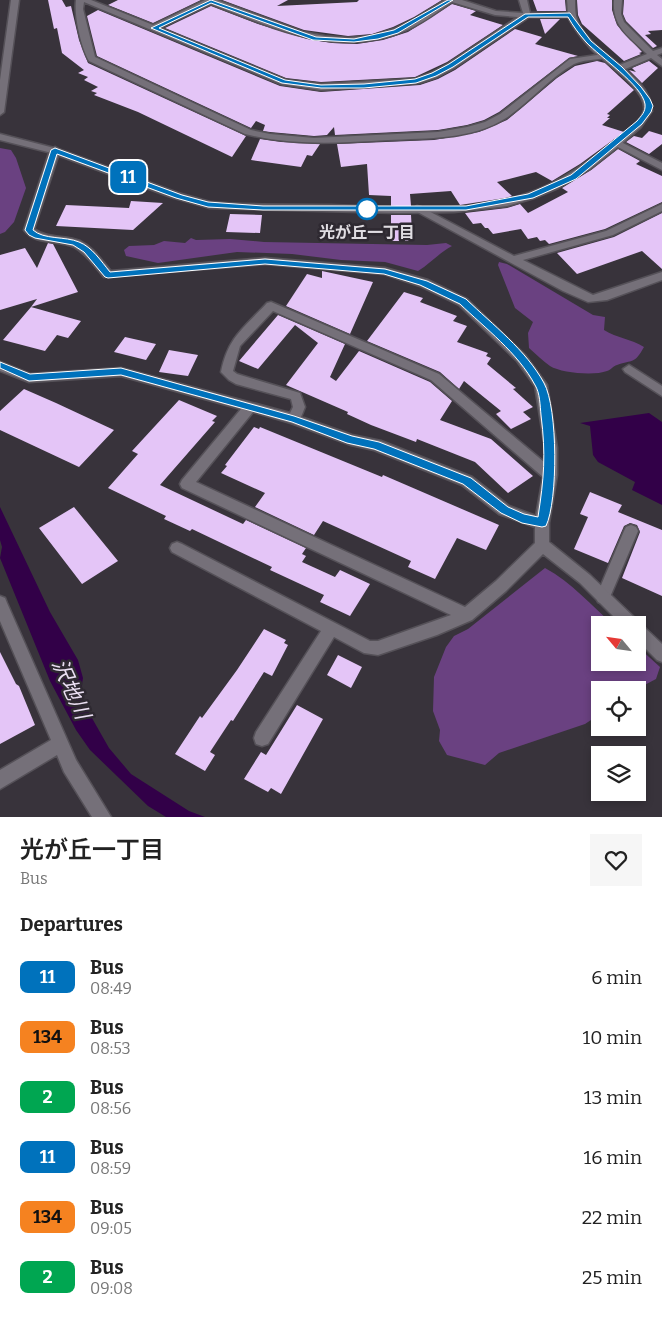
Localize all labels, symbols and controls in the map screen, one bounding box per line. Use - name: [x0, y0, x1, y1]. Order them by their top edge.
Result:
- line badge: 11: [106, 161, 150, 193]
- text: 11: [120, 166, 136, 188]
- marker: 光が丘一丁目: [356, 198, 378, 220]
- place label: 光が丘一丁目: [319, 223, 415, 242]
- north arrow: [591, 616, 646, 671]
- map controls: [591, 616, 646, 801]
- water label: 沢地川: [46, 655, 97, 725]
- button: locate: [591, 681, 646, 736]
- button: layers: [591, 746, 646, 801]
- button: heart: [590, 834, 642, 886]
- text: 光が丘一丁目: [20, 836, 164, 864]
- text: Bus: [20, 869, 48, 888]
- text: Departures: [20, 913, 123, 936]
- text: Bus: [90, 956, 124, 979]
- text: 11: [40, 966, 55, 988]
- text: 6 min: [591, 966, 642, 989]
- text: 08:49: [90, 979, 132, 998]
- text: Bus: [90, 1016, 124, 1039]
- text: 134: [33, 1026, 62, 1048]
- text: 10 min: [582, 1026, 642, 1049]
- text: 08:53: [90, 1039, 131, 1058]
- text: Bus: [90, 1076, 124, 1099]
- text: 2: [42, 1086, 53, 1108]
- text: 13 min: [584, 1086, 642, 1109]
- text: 08:56: [90, 1099, 131, 1118]
- text: Bus: [90, 1136, 124, 1159]
- text: 11: [40, 1146, 55, 1168]
- text: 16 min: [584, 1146, 642, 1169]
- text: 08:59: [90, 1159, 131, 1178]
- text: Bus: [90, 1196, 124, 1219]
- text: 134: [33, 1206, 62, 1228]
- text: 22 min: [582, 1206, 642, 1229]
- text: 09:05: [90, 1219, 132, 1238]
- text: Bus: [90, 1256, 124, 1279]
- text: 2: [42, 1266, 53, 1288]
- text: 25 min: [582, 1266, 642, 1289]
- text: 09:08: [90, 1279, 133, 1298]

